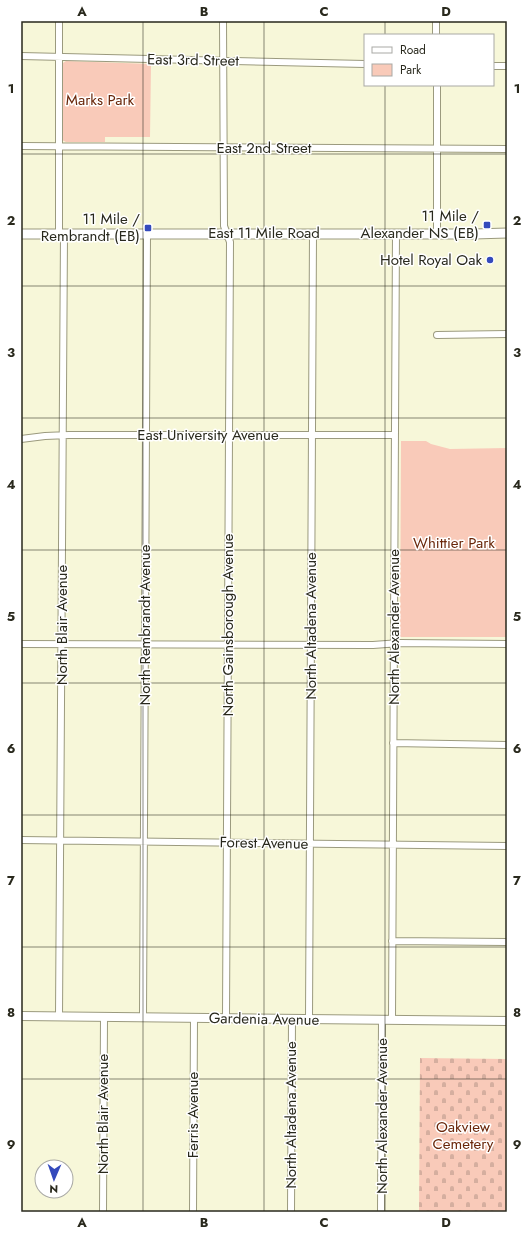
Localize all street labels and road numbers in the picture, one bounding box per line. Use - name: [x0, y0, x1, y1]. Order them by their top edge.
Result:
- street label: East 3rd Street: [147, 48, 239, 72]
- street label: East 2nd Street: [217, 137, 312, 159]
- street label: East 11 Mile Road: [208, 222, 320, 244]
- street label: East University Avenue: [137, 424, 279, 446]
- street label: North Gainsborough Avenue: [217, 533, 239, 716]
- street label: North Rembrandt Avenue: [134, 544, 156, 705]
- street label: North Alexander Avenue: [383, 549, 405, 705]
- street label: North Altadena Avenue: [300, 552, 322, 700]
- street label: North Blair Avenue: [51, 565, 73, 685]
- street label: Forest Avenue: [219, 831, 309, 855]
- street label: Gardenia Avenue: [209, 1007, 320, 1031]
- street label: North Alexander Avenue: [371, 1038, 393, 1194]
- street label: North Altadena Avenue: [280, 1041, 302, 1189]
- street label: North Blair Avenue: [92, 1054, 114, 1174]
- street label: Ferris Avenue: [182, 1072, 204, 1158]

